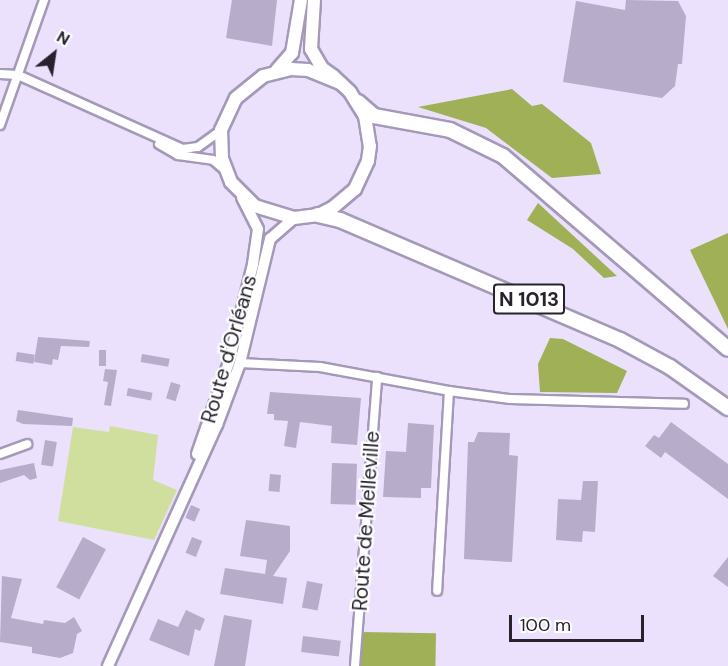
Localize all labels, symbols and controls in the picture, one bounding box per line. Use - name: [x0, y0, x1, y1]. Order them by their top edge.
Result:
- north arrow: [24, 24, 84, 84]
- text: N: [53, 26, 74, 50]
- street label: Route d'Orléans: [196, 272, 262, 426]
- road number: N 1013: [493, 282, 565, 316]
- street label: Route de Melleville: [347, 430, 385, 612]
- scale bar: [512, 603, 647, 641]
- text: 100 m: [520, 613, 571, 637]

